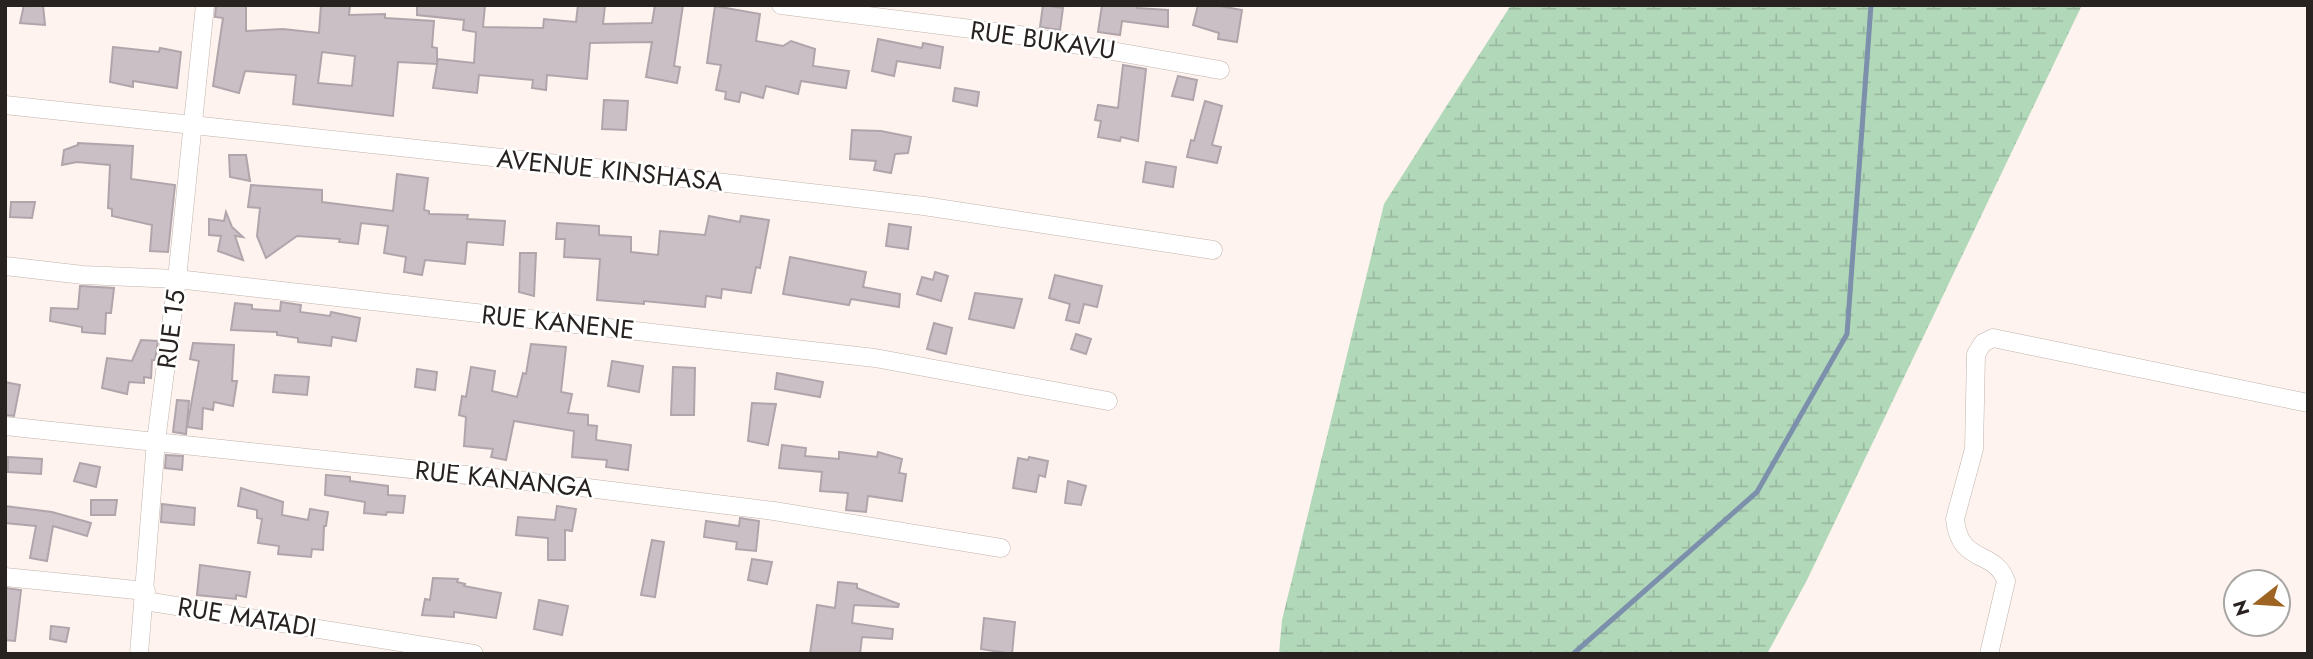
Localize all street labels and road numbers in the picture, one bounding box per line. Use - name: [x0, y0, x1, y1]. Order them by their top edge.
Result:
- street label: RUE BUKAVU: [968, 11, 1118, 69]
- street label: AVENUE KINSHASA: [495, 139, 726, 201]
- street label: RUE 15: [147, 287, 195, 371]
- street label: RUE KANENE: [480, 295, 636, 349]
- street label: RUE KANANGA: [413, 451, 596, 507]
- street label: RUE MATADI: [175, 587, 319, 647]

